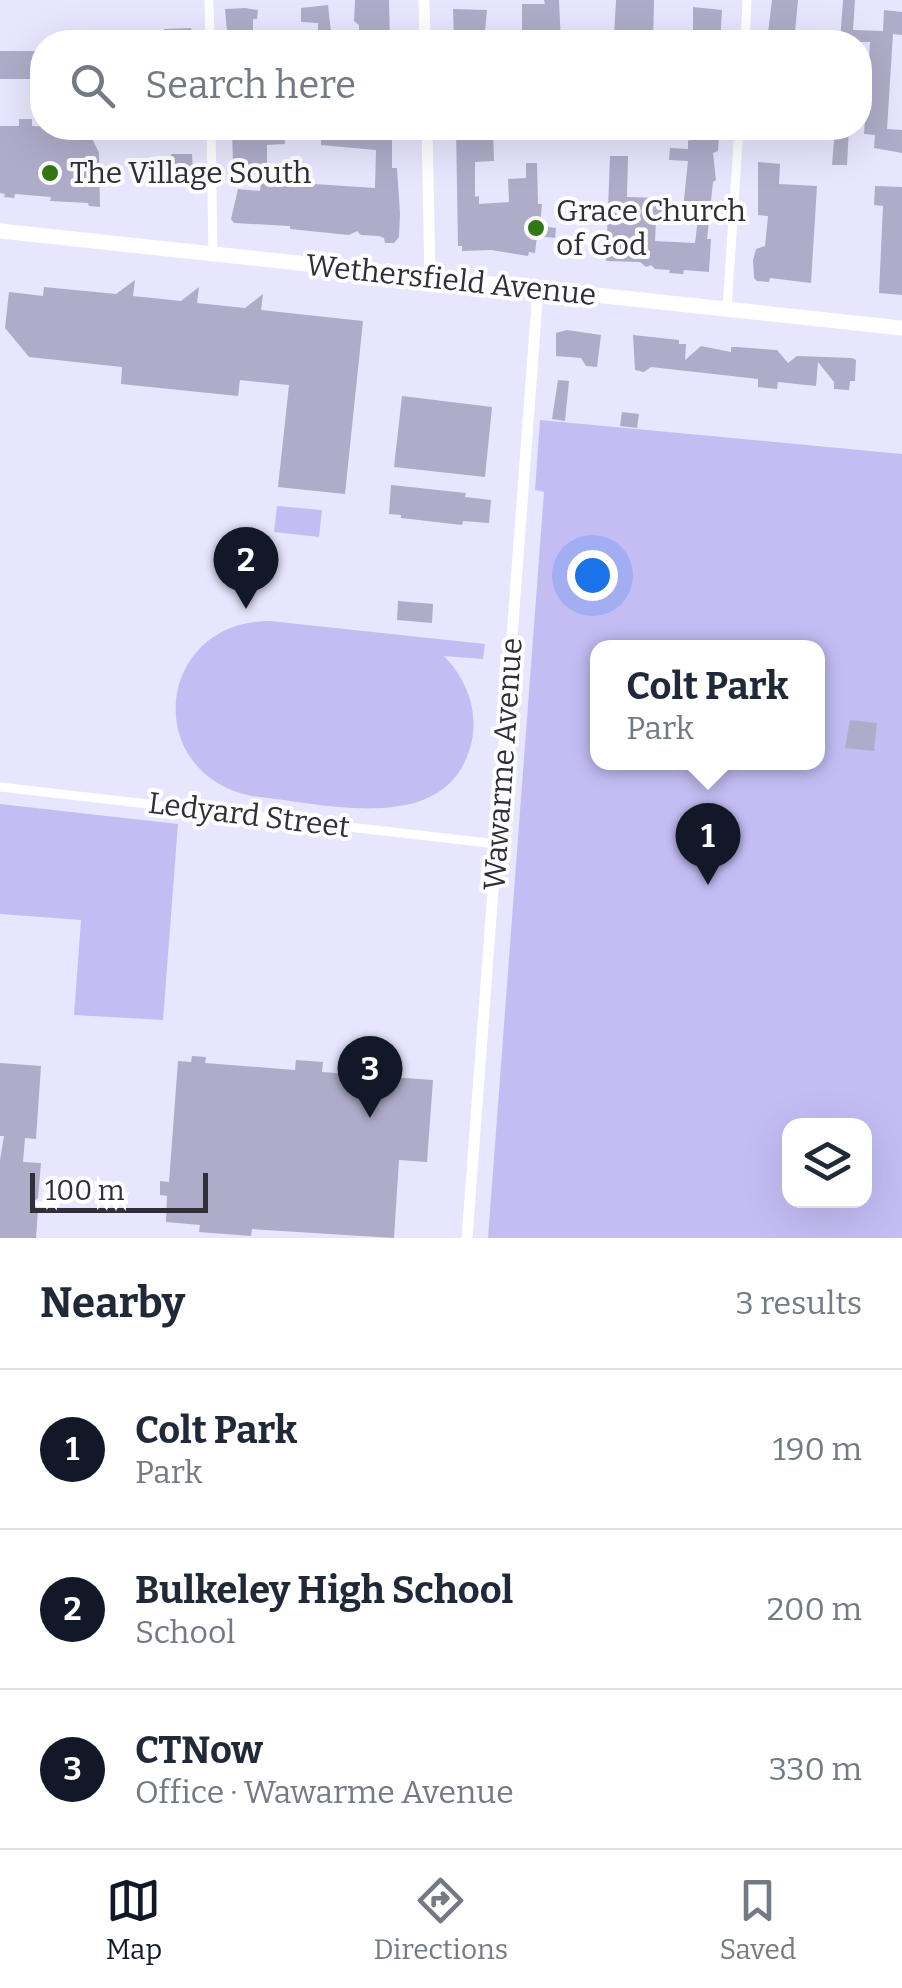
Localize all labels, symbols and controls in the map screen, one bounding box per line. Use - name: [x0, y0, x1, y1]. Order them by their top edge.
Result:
- search box: [30, 30, 872, 140]
- icon: search: [65, 58, 120, 113]
- text: Search here: [145, 62, 356, 108]
- place label: The Village South: [70, 155, 312, 191]
- marker: The Village South: [39, 162, 61, 184]
- place label: Grace Church of God: [556, 193, 746, 263]
- marker: Grace Church of God: [525, 217, 547, 239]
- street label: Wethersfield Avenue: [304, 247, 598, 313]
- pin: 2: [214, 526, 278, 609]
- your location: [567, 550, 618, 601]
- street label: Wawarme Avenue: [476, 637, 530, 891]
- popup: [590, 640, 825, 770]
- text: Colt Park: [626, 663, 789, 709]
- text: Park: [626, 709, 694, 747]
- street label: Ledyard Street: [146, 785, 352, 845]
- pin: 1: [676, 802, 740, 885]
- pin: 3: [338, 1036, 402, 1118]
- map controls: [782, 1118, 872, 1208]
- button: layers: [782, 1118, 872, 1208]
- scale bar: [30, 1168, 208, 1212]
- text: 100 m: [45, 1174, 125, 1207]
- text: Nearby: [40, 1278, 185, 1328]
- text: 3 results: [736, 1284, 862, 1322]
- text: Colt Park: [135, 1407, 297, 1453]
- text: 1: [66, 1430, 79, 1468]
- text: 190 m: [773, 1430, 862, 1468]
- text: Park: [135, 1453, 202, 1491]
- text: Bulkeley High School: [135, 1567, 513, 1613]
- text: 2: [63, 1590, 82, 1628]
- text: 200 m: [767, 1590, 862, 1628]
- text: School: [135, 1613, 236, 1651]
- text: CTNow: [135, 1727, 263, 1773]
- text: 3: [63, 1750, 82, 1788]
- text: 330 m: [769, 1750, 862, 1788]
- text: Office · Wawarme Avenue: [135, 1773, 514, 1811]
- tab: Map: [106, 1873, 162, 1966]
- tab: Directions: [373, 1873, 508, 1966]
- tab: Saved: [719, 1873, 796, 1966]

